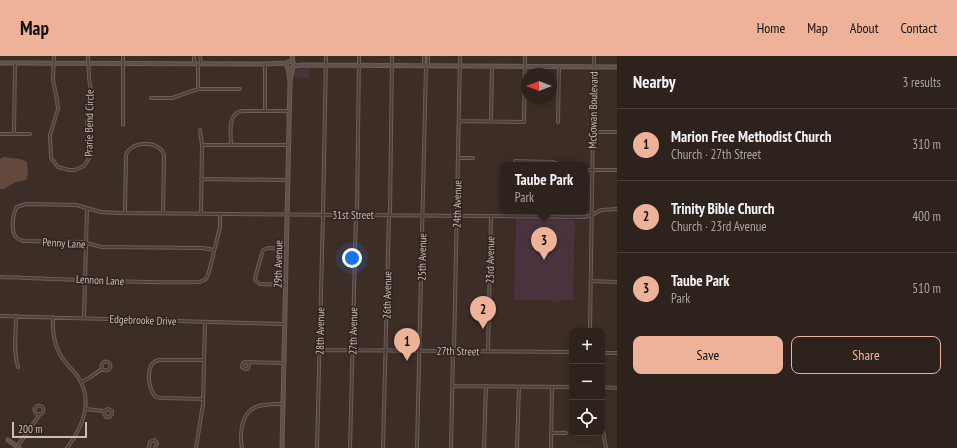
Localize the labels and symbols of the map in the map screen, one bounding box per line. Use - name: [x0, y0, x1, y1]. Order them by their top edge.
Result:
- north arrow: [521, 68, 557, 104]
- street label: McGowan Boulevard: [585, 71, 601, 149]
- street label: Prarie Bend Circle: [81, 89, 97, 157]
- street label: 24th Avenue: [450, 180, 464, 228]
- street label: 31st Street: [332, 208, 374, 222]
- pin: 3: [531, 227, 557, 260]
- street label: 25th Avenue: [415, 233, 429, 281]
- street label: Penny Lane: [42, 235, 86, 251]
- street label: 23rd Avenue: [483, 236, 497, 284]
- street label: 29th Avenue: [271, 240, 285, 288]
- your location: [342, 248, 362, 268]
- street label: 26th Avenue: [380, 271, 394, 319]
- street label: Lennon Lane: [75, 272, 125, 288]
- pin: 2: [470, 296, 496, 329]
- street label: 28th Avenue: [313, 307, 327, 355]
- street label: 27th Avenue: [346, 307, 360, 355]
- street label: Edgebrooke Drive: [109, 312, 177, 328]
- pin: 1: [394, 328, 420, 361]
- street label: 27th Street: [436, 344, 480, 358]
- scale bar: [12, 420, 87, 439]

